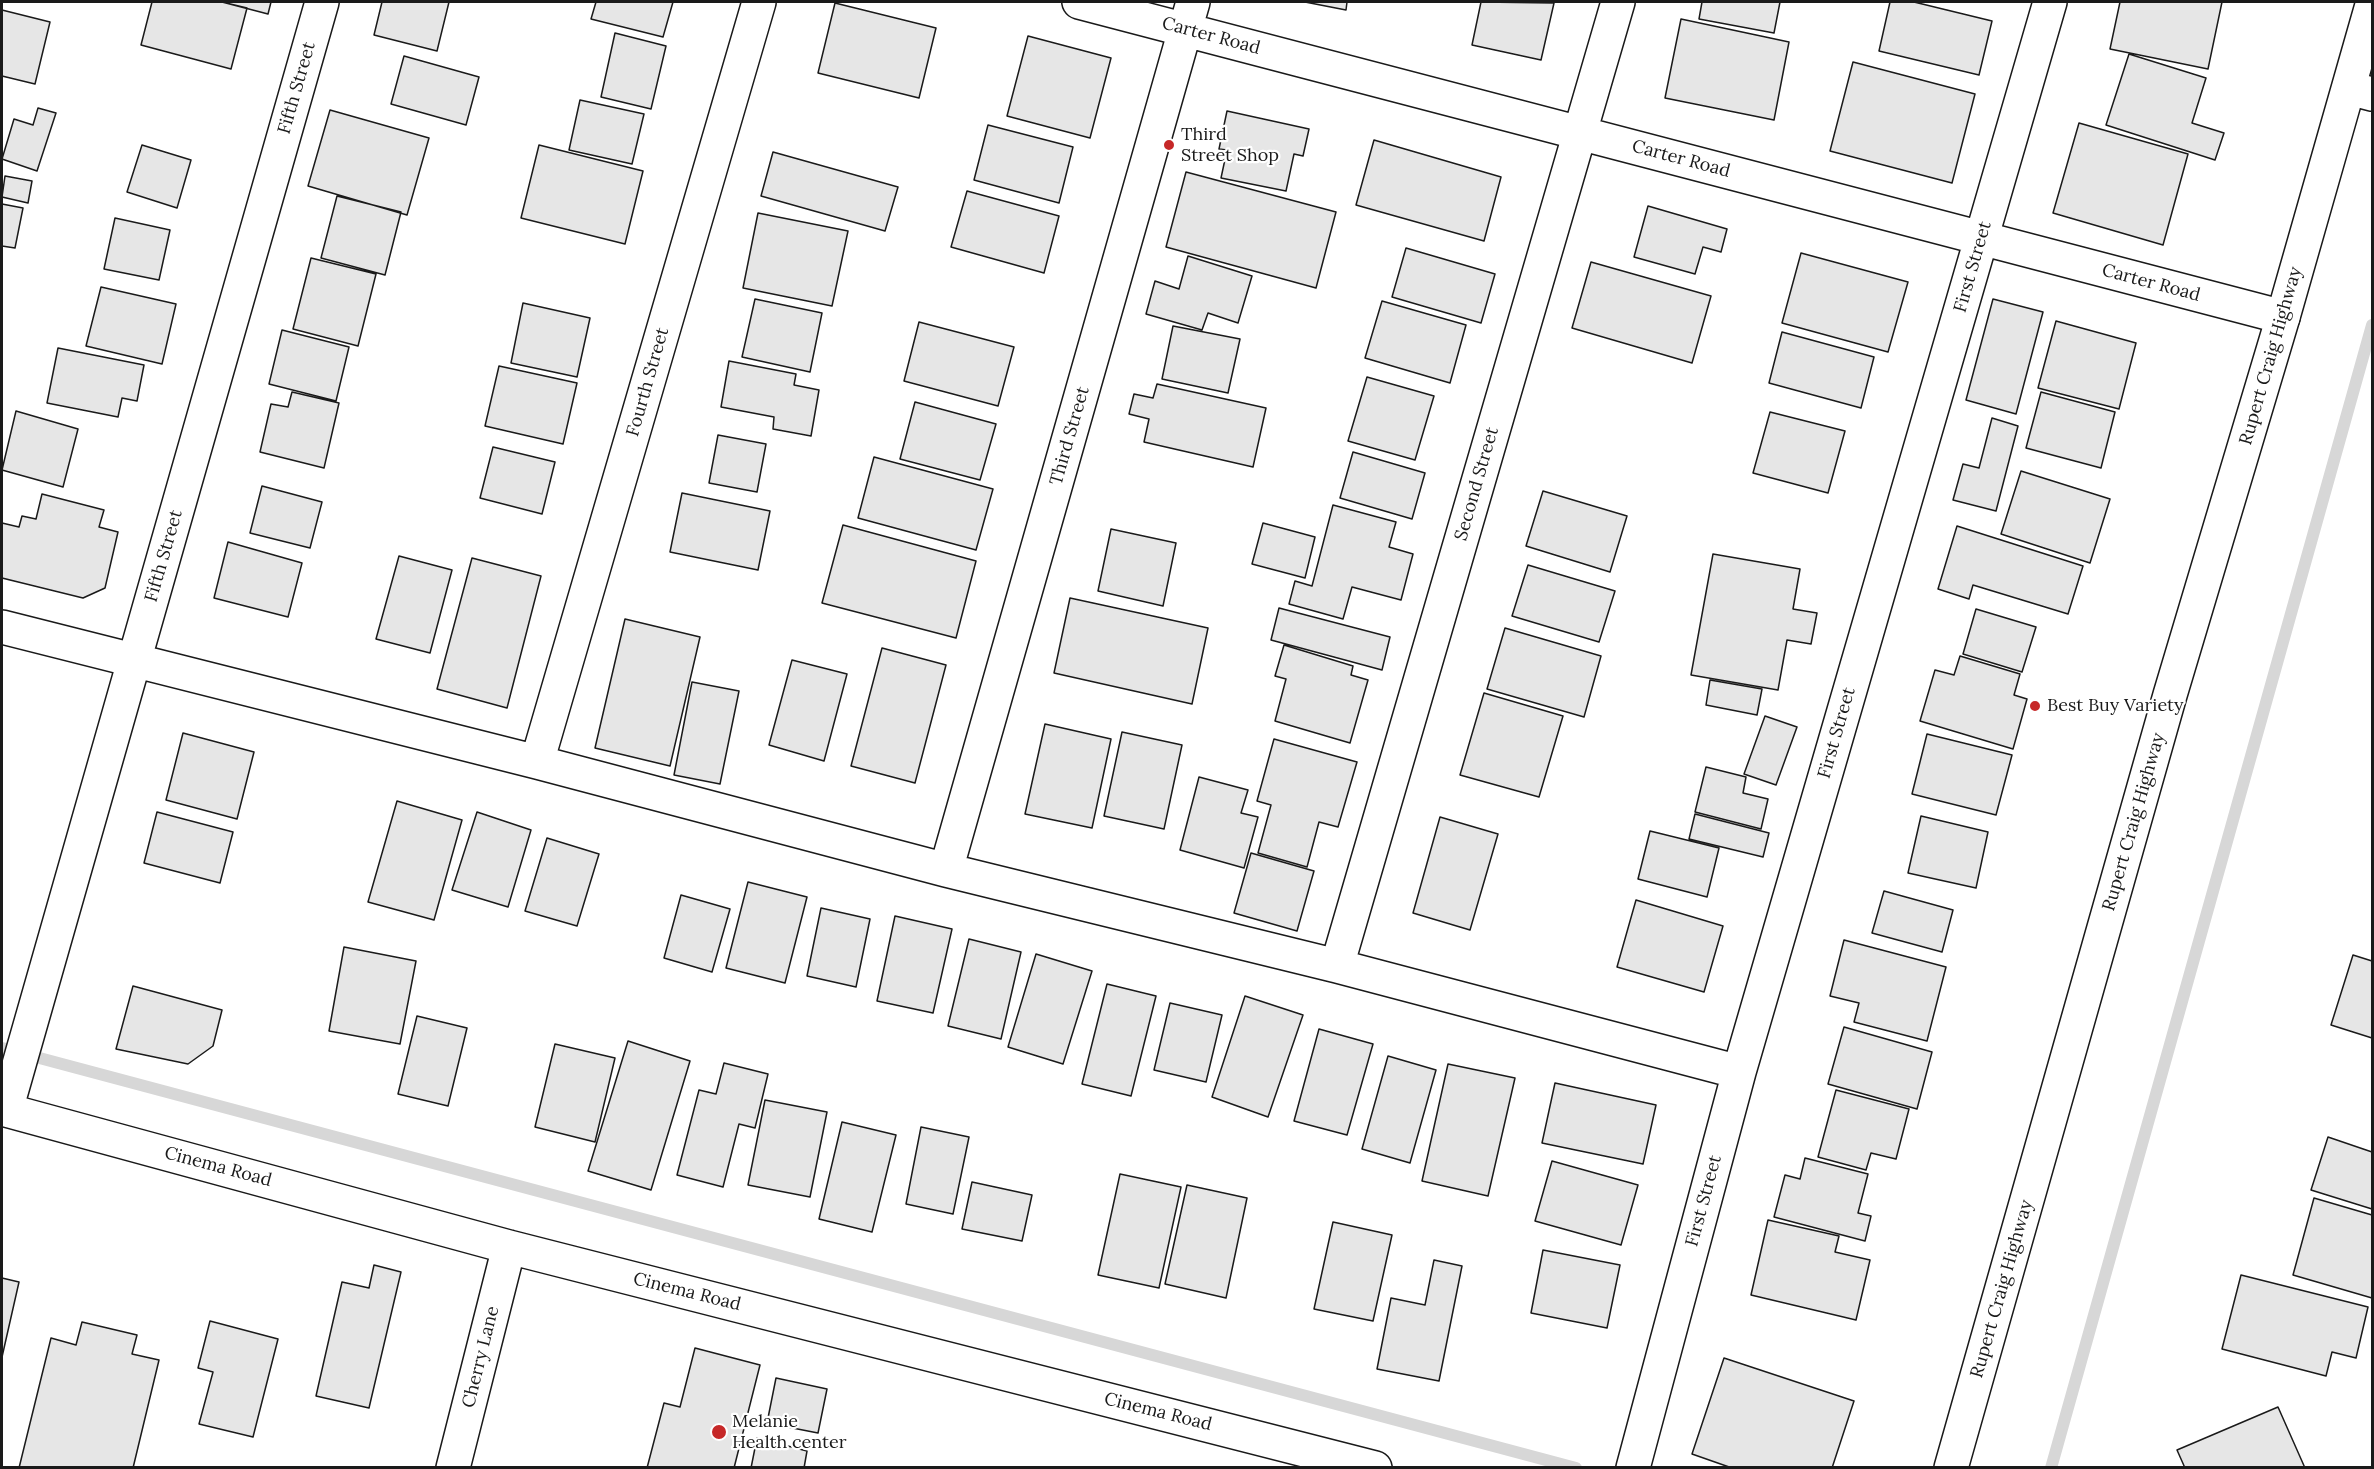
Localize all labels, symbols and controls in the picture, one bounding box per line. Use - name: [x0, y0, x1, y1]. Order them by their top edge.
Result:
- street label: Carter Road: [1160, 13, 1262, 59]
- street label: Fifth Street: [274, 40, 320, 136]
- place label: Third Street Shop: [1181, 124, 1279, 166]
- street label: Carter Road: [1630, 136, 1732, 182]
- marker: Third Street Shop: [1162, 138, 1176, 152]
- street label: First Street: [1950, 219, 1996, 315]
- street label: Carter Road: [2100, 260, 2202, 306]
- street label: Rupert Craig Highway: [2235, 264, 2307, 448]
- street label: Fourth Street: [622, 325, 674, 439]
- street label: Third Street: [1046, 384, 1094, 488]
- street label: Second Street: [1450, 425, 1504, 543]
- street label: Fifth Street: [141, 508, 187, 604]
- street label: First Street: [1814, 685, 1860, 781]
- place label: Best Buy Variety: [2047, 695, 2184, 717]
- marker: Best Buy Variety: [2028, 699, 2042, 713]
- street label: Rupert Craig Highway: [2098, 730, 2170, 914]
- street label: Cinema Road: [162, 1142, 274, 1192]
- street label: First Street: [1681, 1153, 1727, 1249]
- street label: Rupert Craig Highway: [1966, 1197, 2038, 1381]
- street label: Cinema Road: [631, 1268, 743, 1316]
- street label: Cherry Lane: [458, 1304, 504, 1410]
- street label: Cinema Road: [1102, 1388, 1214, 1436]
- place label: Melanie Health center: [732, 1411, 847, 1454]
- marker: Melanie Health center: [710, 1423, 728, 1441]

